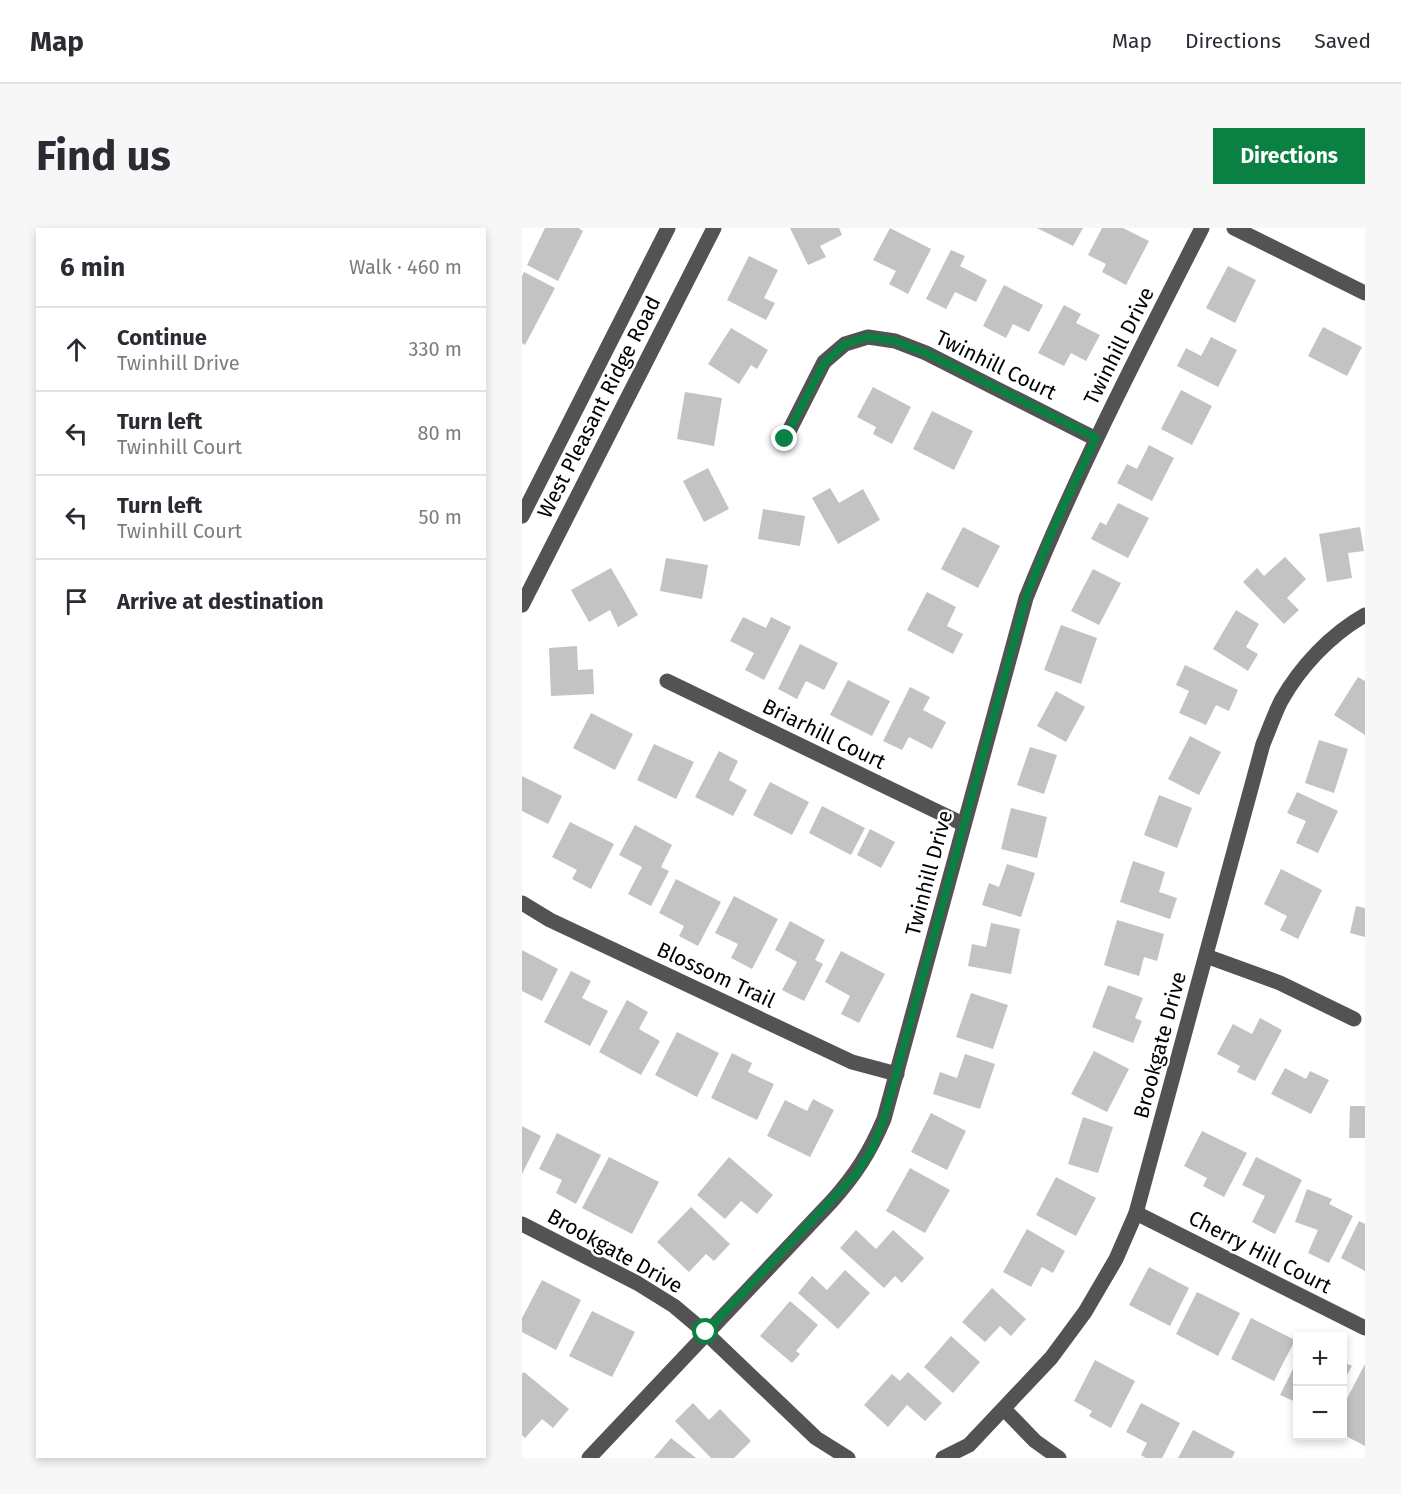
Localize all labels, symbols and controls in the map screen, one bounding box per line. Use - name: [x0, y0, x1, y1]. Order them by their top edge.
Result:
- text: Map: [30, 25, 84, 58]
- text: Map: [1112, 28, 1152, 54]
- text: Directions: [1185, 28, 1281, 54]
- text: Saved: [1314, 28, 1371, 54]
- button: Directions: [1213, 128, 1365, 184]
- text: Find us: [36, 131, 171, 181]
- text: 6 min: [60, 252, 125, 283]
- text: Walk · 460 m: [349, 255, 462, 279]
- street label: Twinhill Drive: [1078, 283, 1160, 409]
- street label: West Pleasant Ridge Road: [532, 292, 666, 522]
- text: Continue: [117, 324, 207, 351]
- street label: Twinhill Court: [931, 325, 1061, 406]
- icon: ahead: [60, 333, 93, 366]
- text: 330 m: [408, 337, 462, 361]
- text: Twinhill Drive: [117, 351, 240, 375]
- text: Turn left: [117, 408, 202, 435]
- icon: left: [60, 417, 93, 450]
- text: 80 m: [417, 421, 462, 445]
- route end: [771, 425, 797, 451]
- text: Twinhill Court: [117, 435, 242, 459]
- text: Turn left: [117, 492, 202, 519]
- icon: left: [60, 501, 93, 534]
- text: 50 m: [418, 505, 462, 529]
- text: Twinhill Court: [117, 519, 242, 543]
- icon: arrive: [60, 585, 93, 618]
- text: Arrive at destination: [117, 588, 324, 615]
- street label: Briarhill Court: [758, 693, 890, 775]
- street label: Twinhill Drive: [900, 807, 958, 939]
- street label: Blossom Trail: [653, 936, 779, 1014]
- street label: Brookgate Drive: [1128, 969, 1192, 1121]
- street label: Brookgate Drive: [543, 1203, 687, 1299]
- street label: Cherry Hill Court: [1184, 1205, 1336, 1299]
- route start: [692, 1318, 718, 1344]
- map controls: [1293, 1332, 1347, 1440]
- button: +: [1293, 1332, 1347, 1386]
- button: −: [1293, 1386, 1347, 1440]

